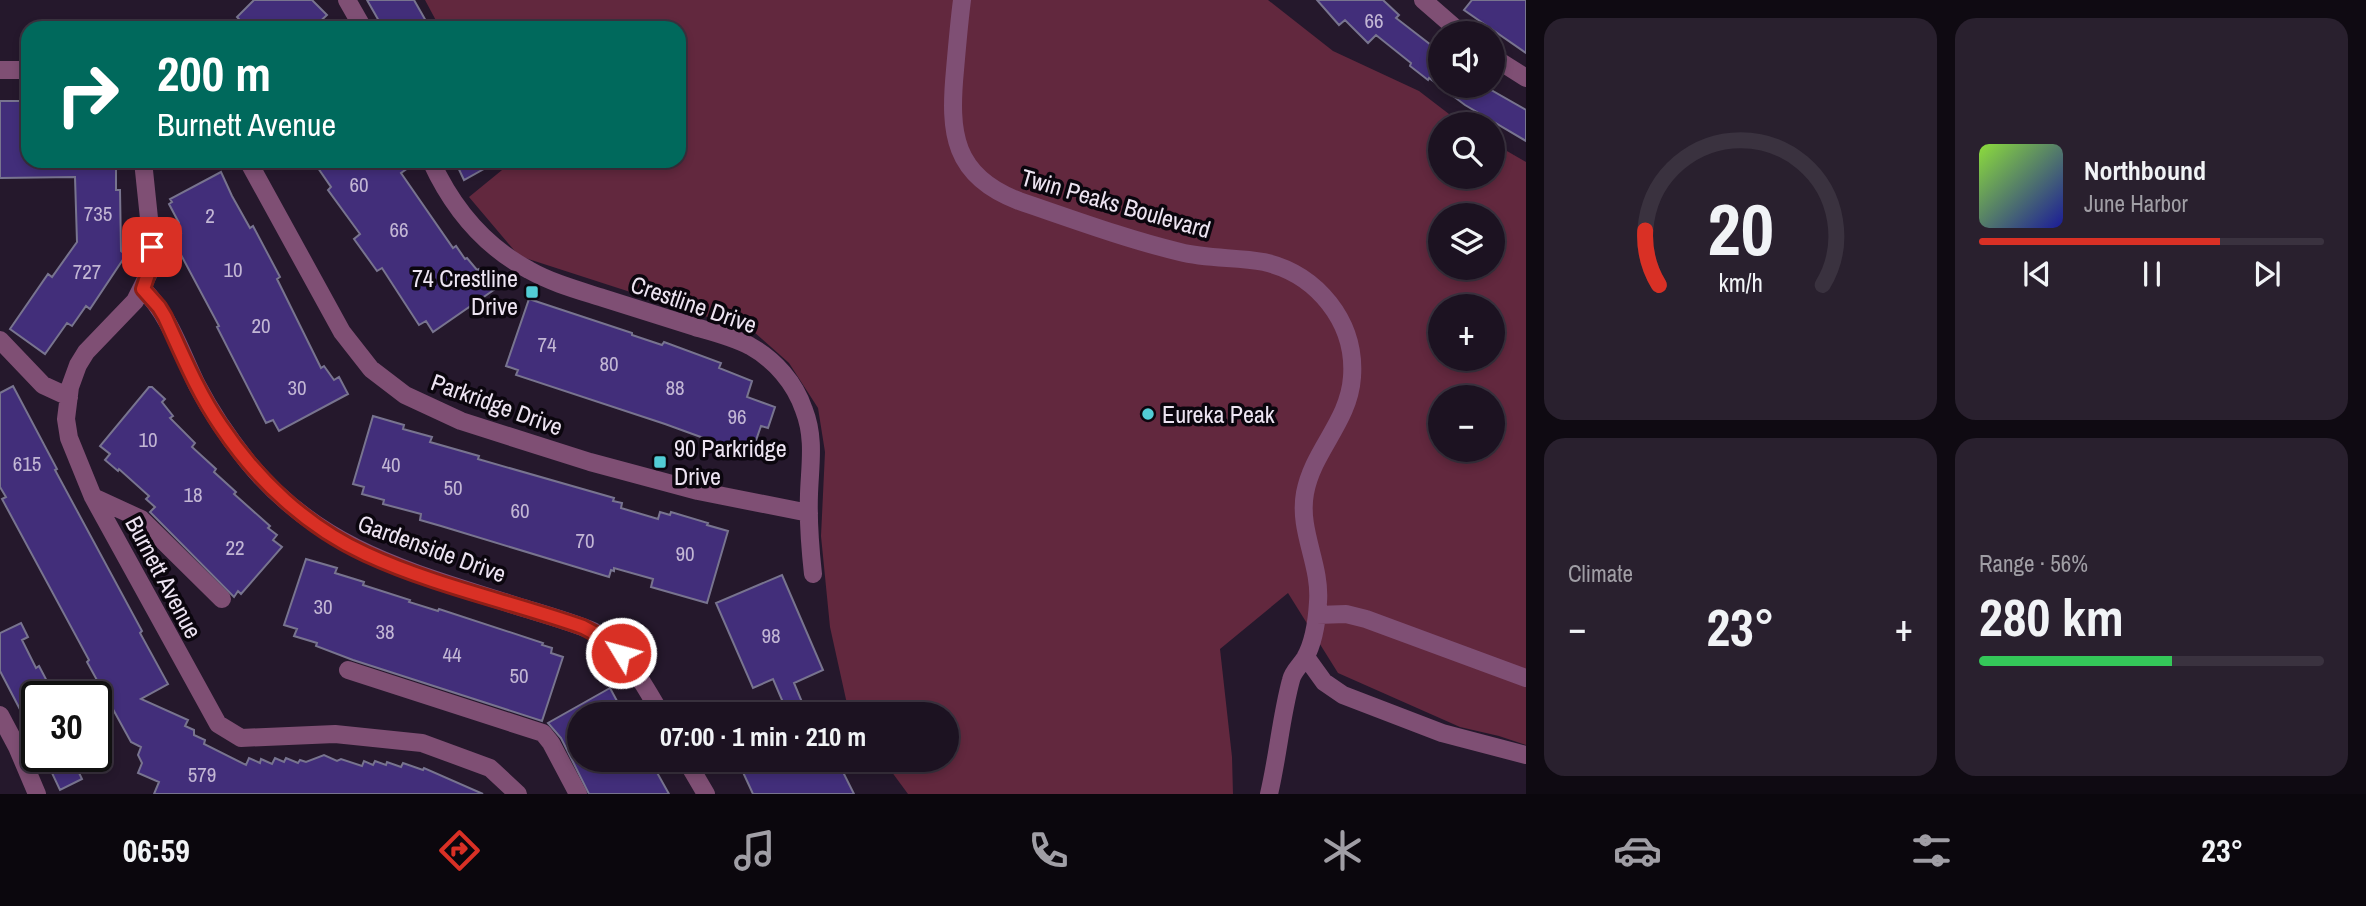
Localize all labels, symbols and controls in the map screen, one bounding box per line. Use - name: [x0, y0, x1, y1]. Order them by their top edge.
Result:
- house number: 66: [1364, 6, 1384, 35]
- map controls: [1428, 21, 1505, 462]
- button: sound: [1428, 21, 1505, 98]
- text: 200 m: [157, 40, 271, 106]
- icon: right: [42, 49, 133, 140]
- text: Burnett Avenue: [157, 103, 336, 146]
- button: search: [1428, 112, 1505, 189]
- text: Northbound: [2084, 153, 2206, 188]
- street label: Twin Peaks Boulevard: [1017, 161, 1215, 245]
- house number: 60: [349, 170, 369, 199]
- text: 20: [1707, 180, 1774, 278]
- text: June Harbor: [2084, 188, 2188, 219]
- house number: 735: [84, 199, 112, 228]
- house number: 2: [205, 201, 215, 230]
- button: layers: [1428, 203, 1505, 280]
- house number: 66: [389, 215, 409, 244]
- pin: [122, 217, 182, 277]
- icon: arrive: [133, 228, 171, 266]
- house number: 10: [223, 255, 243, 284]
- icon: previous: [2018, 255, 2056, 293]
- icon: pause: [2133, 255, 2171, 293]
- icon: next: [2248, 255, 2286, 293]
- house number: 727: [73, 257, 101, 286]
- place label: 74 Crestline Drive: [412, 262, 518, 322]
- text: km/h: [1718, 266, 1763, 300]
- street label: Crestline Drive: [627, 268, 761, 340]
- marker: 74 Crestline Drive: [524, 284, 540, 300]
- button: +: [1428, 294, 1505, 371]
- house number: 20: [251, 311, 271, 340]
- house number: 74: [537, 330, 557, 359]
- house number: 80: [599, 349, 619, 378]
- street label: Parkridge Drive: [427, 365, 567, 443]
- house number: 30: [287, 373, 307, 402]
- house number: 88: [665, 373, 685, 402]
- button: −: [1428, 385, 1505, 462]
- place label: Eureka Peak: [1162, 398, 1275, 430]
- house number: 96: [727, 402, 747, 431]
- marker: Eureka Peak: [1140, 406, 1156, 422]
- house number: 10: [138, 425, 158, 454]
- place label: 90 Parkridge Drive: [674, 432, 787, 492]
- house number: 615: [13, 449, 41, 478]
- house number: 40: [381, 450, 401, 479]
- marker: 90 Parkridge Drive: [652, 454, 668, 470]
- house number: 50: [443, 473, 463, 502]
- house number: 18: [183, 480, 203, 509]
- house number: 60: [510, 496, 530, 525]
- street label: Gardenside Drive: [354, 506, 510, 590]
- street label: Burnett Avenue: [118, 510, 210, 644]
- house number: 70: [575, 526, 595, 555]
- house number: 22: [225, 533, 245, 562]
- house number: 90: [675, 539, 695, 568]
- text: Range · 56%: [1979, 548, 2088, 579]
- text: Climate: [1568, 558, 1633, 589]
- text: 280 km: [1979, 582, 2124, 652]
- house number: 30: [313, 592, 333, 621]
- text: 23°: [1706, 592, 1775, 662]
- text: −: [1568, 602, 1586, 653]
- text: +: [1895, 602, 1913, 653]
- position arrow: [584, 616, 658, 690]
- house number: 38: [375, 617, 395, 646]
- house number: 98: [761, 621, 781, 650]
- house number: 44: [442, 640, 462, 669]
- house number: 50: [509, 661, 529, 690]
- speed limit sign: 30: [21, 681, 112, 772]
- text: 07:00 · 1 min · 210 m: [660, 719, 866, 754]
- house number: 579: [188, 760, 216, 789]
- icon: directions: [435, 826, 484, 875]
- icon: music: [730, 826, 779, 875]
- icon: phone: [1024, 826, 1073, 875]
- icon: climate: [1318, 826, 1367, 875]
- icon: car: [1613, 826, 1662, 875]
- icon: filters: [1907, 826, 1956, 875]
- text: 06:59: [123, 829, 190, 872]
- text: 23°: [2201, 829, 2243, 872]

